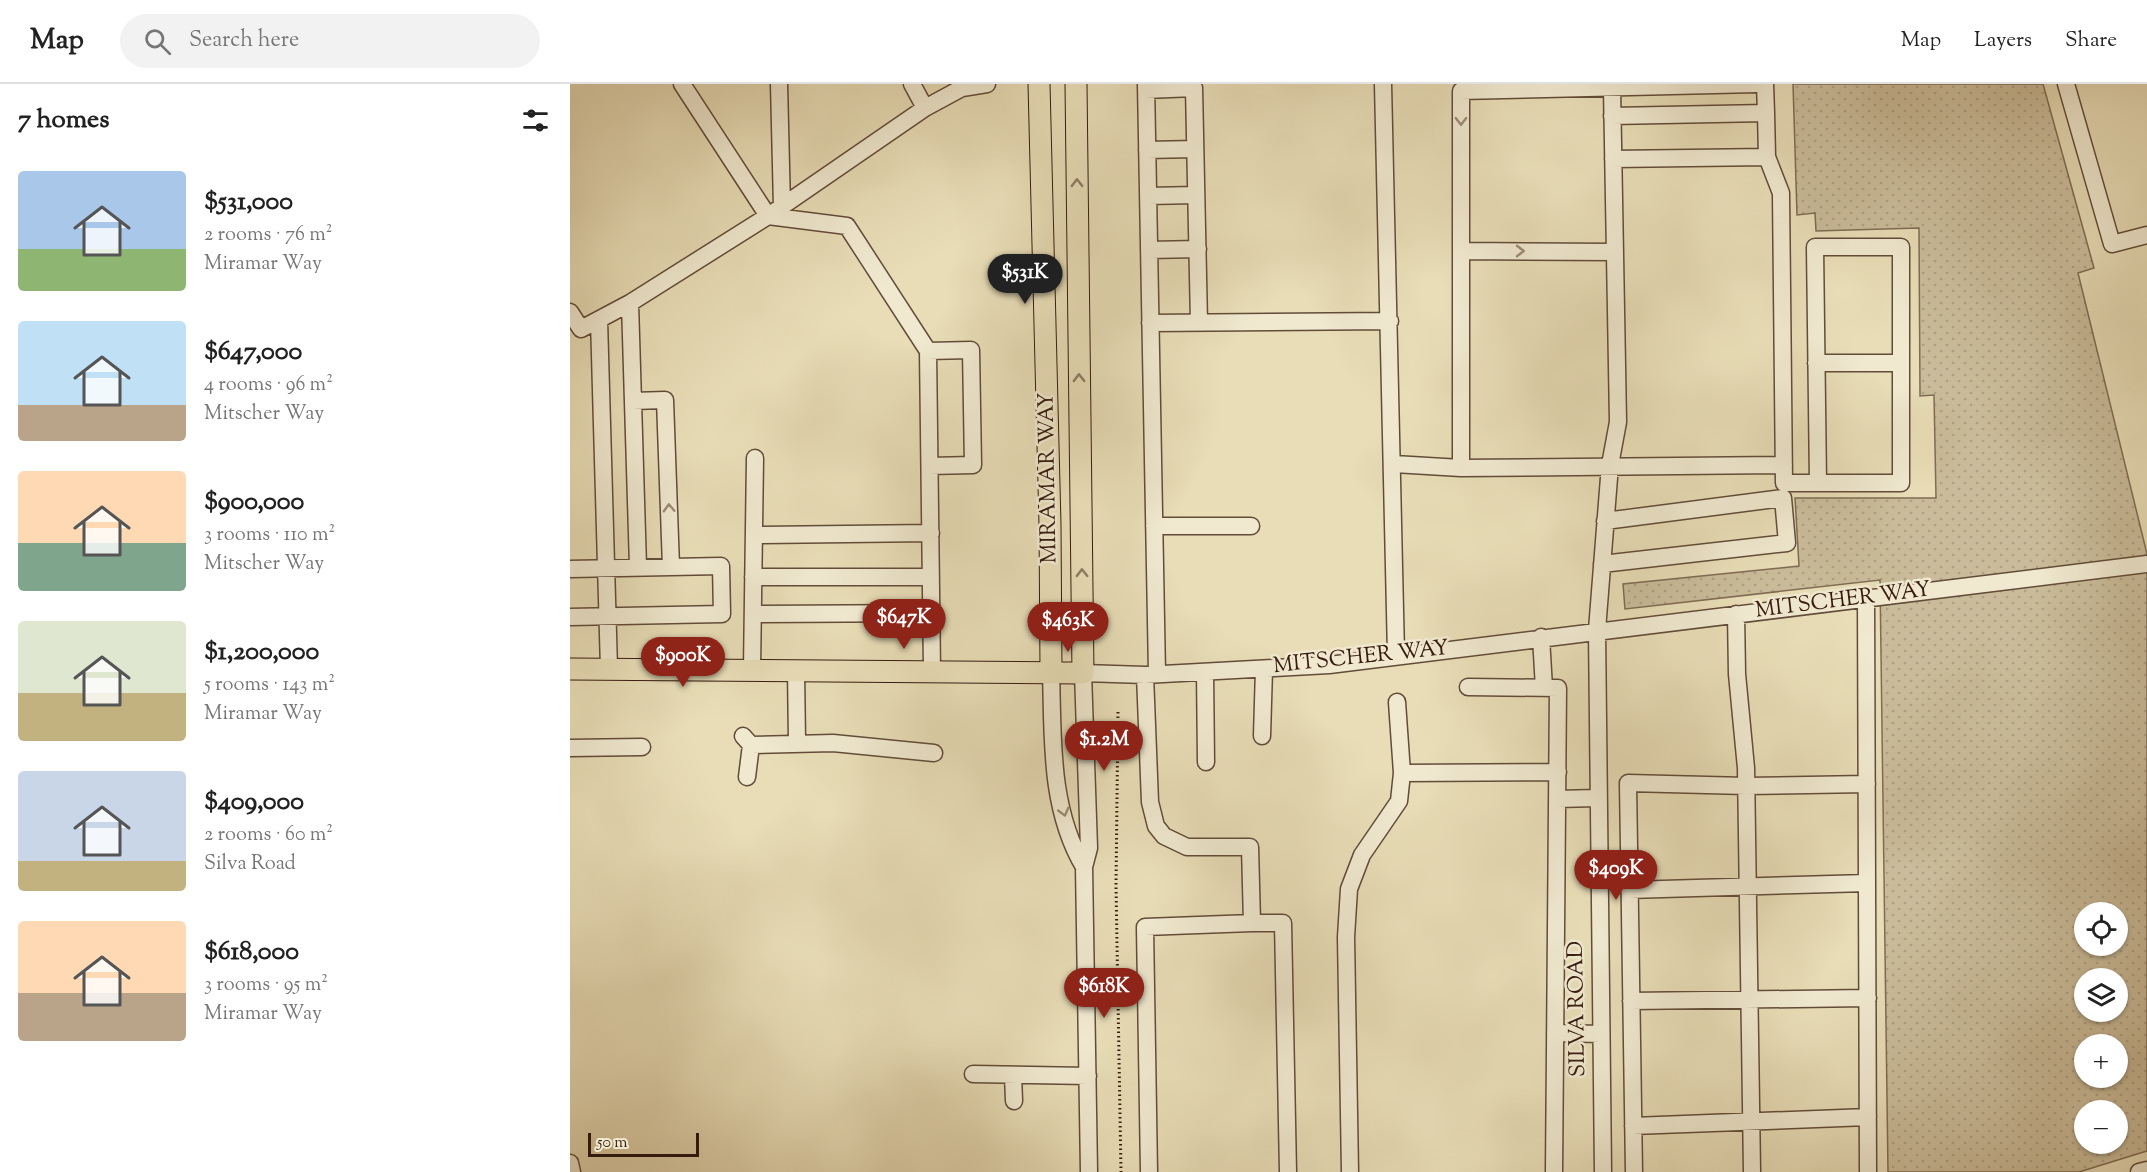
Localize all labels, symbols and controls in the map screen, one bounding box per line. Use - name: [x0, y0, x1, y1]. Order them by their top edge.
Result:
- search box: [120, 14, 540, 68]
- text: Map: [30, 21, 84, 61]
- icon: search: [141, 25, 174, 58]
- text: Search here: [189, 25, 299, 57]
- text: Map: [1901, 26, 1941, 56]
- text: Layers: [1974, 26, 2032, 56]
- text: Share: [2065, 26, 2117, 56]
- text: 7 homes: [18, 102, 109, 139]
- icon: filters: [519, 104, 552, 137]
- one-way arrow: [1455, 116, 1467, 125]
- one-way arrow: [1071, 178, 1083, 187]
- text: $531,000: [204, 184, 293, 221]
- icon: home: [66, 195, 138, 267]
- text: 2 rooms · 76 m²: [204, 221, 332, 250]
- one-way arrow: [1515, 245, 1524, 257]
- text: Miramar Way: [204, 250, 322, 279]
- pin: $531K: [983, 254, 1067, 305]
- text: $531K: [1002, 259, 1048, 288]
- text: $647,000: [204, 334, 302, 371]
- icon: home: [66, 345, 138, 417]
- text: 4 rooms · 96 m²: [204, 371, 333, 400]
- one-way arrow: [1073, 373, 1085, 382]
- street label: MIRAMAR WAY: [1032, 392, 1066, 564]
- text: Mitscher Way: [204, 400, 324, 429]
- text: $900,000: [204, 484, 304, 521]
- icon: home: [66, 495, 138, 567]
- one-way arrow: [662, 504, 675, 513]
- text: 3 rooms · 110 m²: [204, 521, 335, 550]
- text: Mitscher Way: [204, 550, 324, 579]
- one-way arrow: [1075, 568, 1088, 577]
- street label: MITSCHER WAY: [1753, 574, 1933, 628]
- pin: $647K: [862, 599, 946, 650]
- pin: $463K: [1026, 602, 1110, 653]
- text: $647K: [877, 604, 931, 633]
- text: $463K: [1041, 607, 1095, 636]
- street label: MITSCHER WAY: [1272, 633, 1451, 683]
- text: $1,200,000: [204, 634, 319, 671]
- pin: $900K: [641, 637, 725, 688]
- text: $900K: [655, 642, 711, 671]
- icon: home: [66, 645, 138, 717]
- text: 5 rooms · 143 m²: [204, 671, 335, 700]
- text: Miramar Way: [204, 700, 322, 729]
- pin: $1.2M: [1062, 721, 1146, 772]
- text: $1.2M: [1079, 726, 1129, 755]
- text: $409,000: [204, 784, 304, 821]
- icon: home: [66, 795, 138, 867]
- one-way arrow: [1057, 807, 1069, 817]
- text: 2 rooms · 60 m²: [204, 821, 333, 850]
- text: Silva Road: [204, 850, 296, 879]
- pin: $409K: [1574, 850, 1658, 901]
- text: $409K: [1588, 855, 1644, 884]
- map controls: [2074, 902, 2128, 1154]
- button: locate: [2074, 902, 2128, 956]
- text: $618,000: [204, 934, 299, 971]
- street label: SILVA ROAD: [1561, 941, 1595, 1077]
- icon: home: [66, 945, 138, 1017]
- pin: $618K: [1062, 968, 1146, 1019]
- button: layers: [2074, 968, 2128, 1022]
- text: 3 rooms · 95 m²: [204, 971, 328, 1000]
- text: $618K: [1078, 973, 1130, 1002]
- text: Miramar Way: [204, 1000, 322, 1029]
- button: +: [2074, 1034, 2128, 1088]
- button: −: [2074, 1100, 2128, 1154]
- scale bar: [588, 1130, 699, 1158]
- text: 50 m: [597, 1132, 628, 1155]

